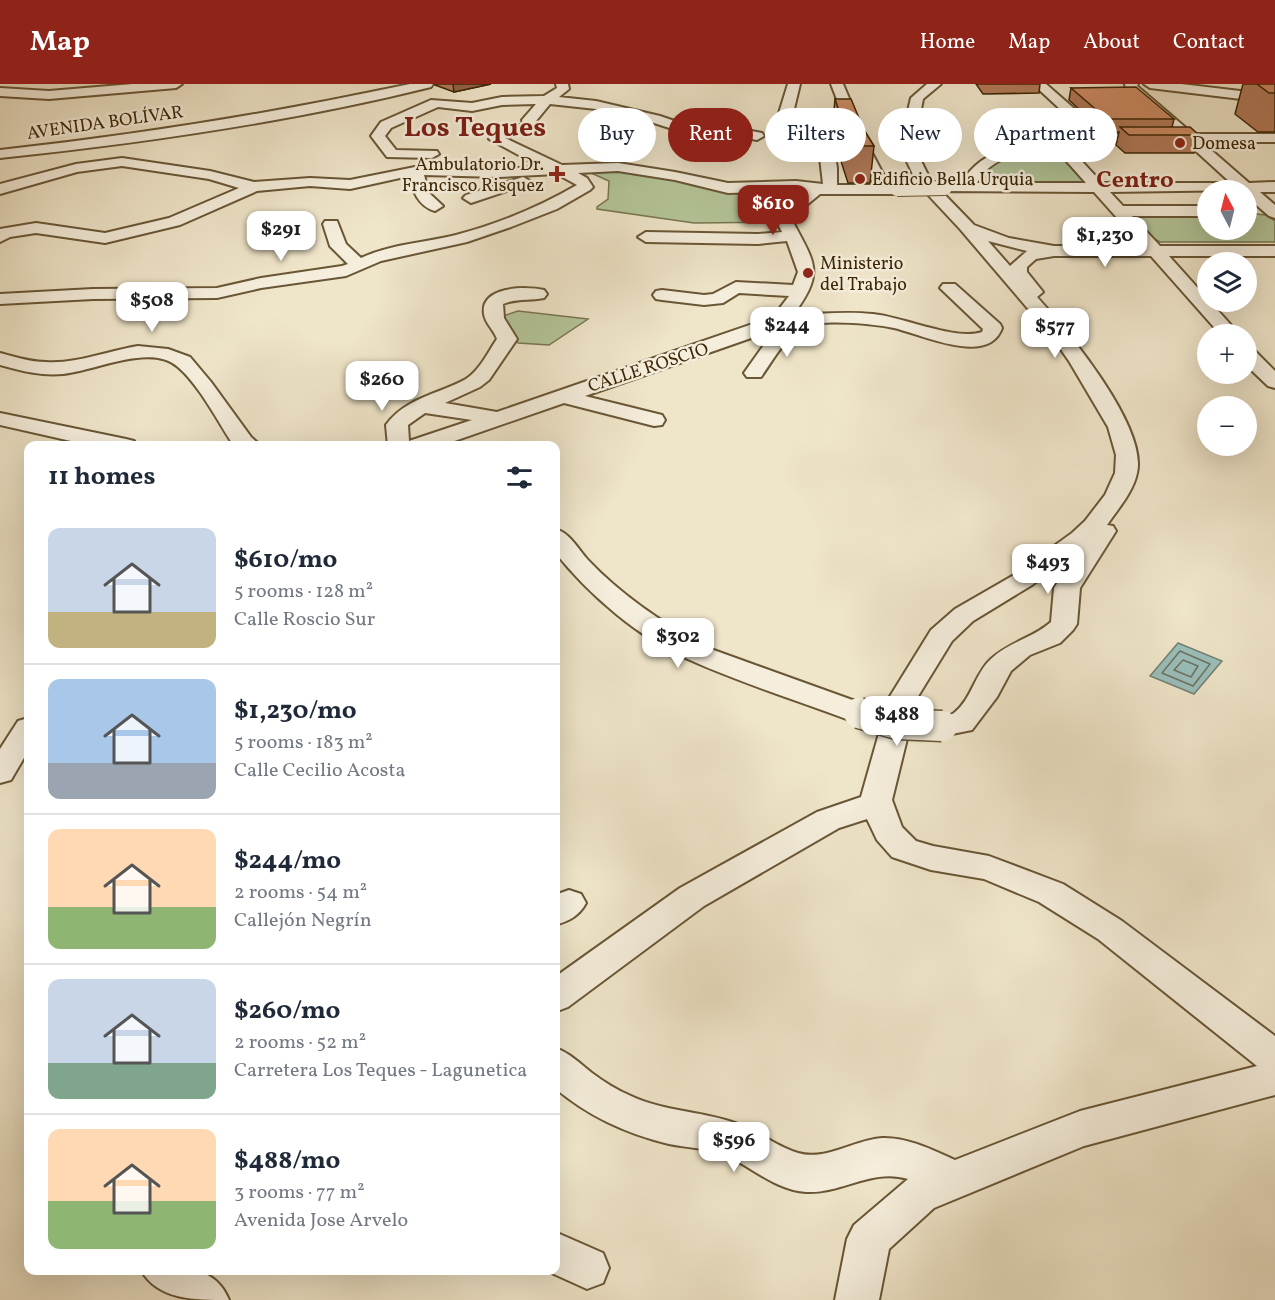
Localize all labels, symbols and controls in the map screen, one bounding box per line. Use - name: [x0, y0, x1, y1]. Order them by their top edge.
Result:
- text: Map: [30, 23, 90, 62]
- text: Home: [920, 28, 975, 57]
- text: Map: [1008, 28, 1050, 57]
- text: About: [1083, 28, 1140, 57]
- text: Contact: [1173, 28, 1245, 57]
- street label: AVENIDA BOLÍVAR: [25, 100, 185, 147]
- chip: Buy: [578, 108, 656, 162]
- chip: Rent: [668, 108, 753, 162]
- chip: Filters: [765, 108, 866, 162]
- chip: New: [878, 108, 962, 162]
- chip: Apartment: [974, 108, 1117, 162]
- district label: Los Teques: [404, 109, 546, 148]
- place label: Domesa: [1192, 132, 1256, 157]
- marker: Domesa: [1173, 136, 1187, 150]
- place label: Ambulatorio Dr. Francisco Risquez: [402, 153, 544, 199]
- district label: Centro: [1096, 164, 1174, 198]
- marker: Ambulatorio Dr. Francisco Risquez: [548, 165, 566, 183]
- place label: Edificio Bella Urquia: [872, 168, 1033, 193]
- marker: Edificio Bella Urquia: [853, 172, 867, 186]
- north arrow: [1197, 180, 1257, 240]
- map controls: [1197, 180, 1257, 456]
- pin: $610: [737, 185, 809, 236]
- text: $610: [752, 190, 794, 218]
- pin: $291: [245, 211, 317, 262]
- text: $291: [261, 216, 301, 244]
- pin: $1,230: [1056, 217, 1154, 268]
- text: $1,230: [1076, 222, 1134, 250]
- place label: Ministerio del Trabajo: [820, 252, 907, 298]
- button: layers: [1197, 252, 1257, 312]
- marker: Ministerio del Trabajo: [801, 266, 815, 280]
- pin: $508: [116, 282, 188, 333]
- text: $508: [130, 287, 174, 315]
- pin: $244: [751, 307, 823, 358]
- pin: $577: [1019, 308, 1091, 359]
- text: $244: [764, 312, 810, 340]
- text: $577: [1035, 313, 1075, 341]
- button: +: [1197, 324, 1257, 384]
- street label: CALLE ROSCIO: [585, 337, 712, 400]
- pin: $260: [346, 361, 418, 412]
- text: $260: [360, 366, 404, 394]
- button: −: [1197, 396, 1257, 456]
- text: 11 homes: [48, 459, 155, 495]
- icon: filters: [503, 461, 536, 494]
- text: $610/mo: [234, 542, 337, 578]
- pin: $493: [1012, 544, 1084, 595]
- text: $493: [1026, 549, 1070, 577]
- icon: home: [96, 552, 168, 624]
- text: 5 rooms · 128 m²: [234, 578, 373, 606]
- text: Calle Roscio Sur: [234, 606, 375, 634]
- pin: $302: [642, 618, 714, 669]
- text: $302: [656, 623, 700, 651]
- text: $1,230/mo: [234, 693, 357, 729]
- pin: $488: [861, 696, 933, 747]
- text: $488: [875, 701, 919, 729]
- icon: home: [96, 703, 168, 775]
- text: 5 rooms · 183 m²: [234, 729, 373, 757]
- text: Calle Cecilio Acosta: [234, 757, 405, 785]
- text: $244/mo: [234, 843, 341, 879]
- icon: home: [96, 853, 168, 925]
- text: 2 rooms · 54 m²: [234, 879, 367, 907]
- text: Callejón Negrín: [234, 907, 372, 935]
- text: $260/mo: [234, 993, 340, 1029]
- icon: home: [96, 1003, 168, 1075]
- text: 2 rooms · 52 m²: [234, 1029, 366, 1057]
- text: Carretera Los Teques - Lagunetica: [234, 1057, 527, 1085]
- pin: $596: [698, 1122, 770, 1173]
- text: $596: [713, 1127, 756, 1155]
- text: $488/mo: [234, 1143, 340, 1179]
- icon: home: [96, 1153, 168, 1225]
- text: 3 rooms · 77 m²: [234, 1179, 365, 1207]
- text: Avenida Jose Arvelo: [234, 1207, 408, 1235]

